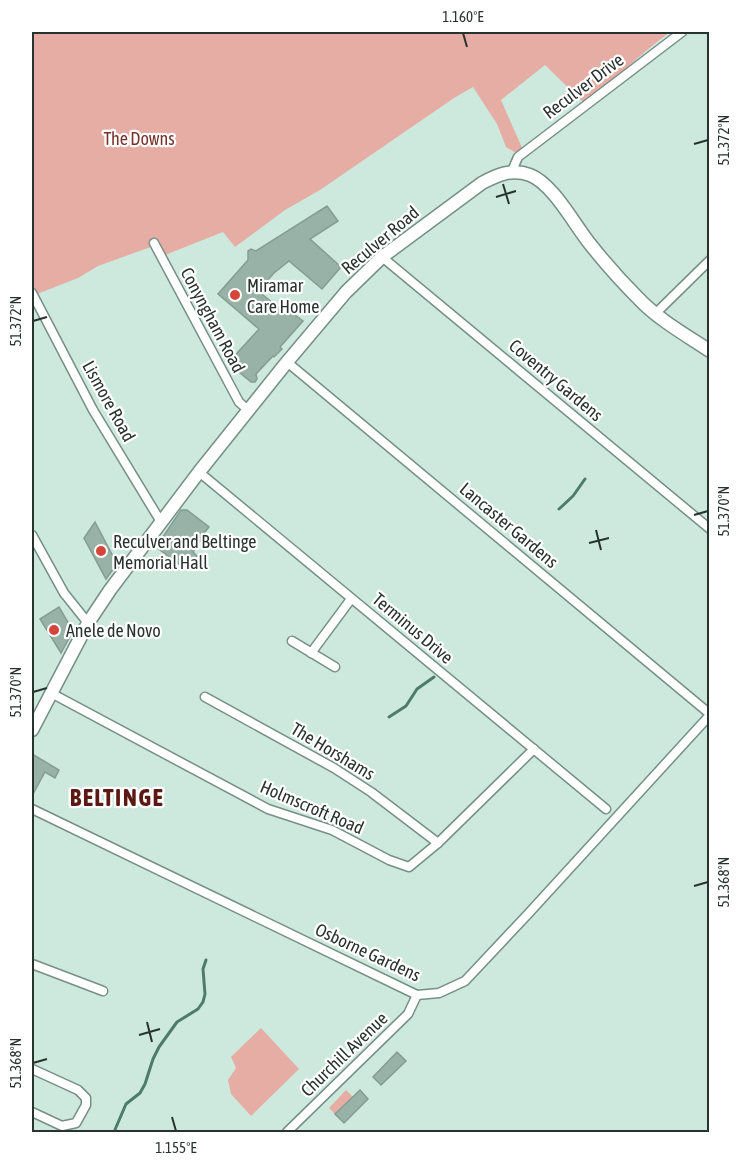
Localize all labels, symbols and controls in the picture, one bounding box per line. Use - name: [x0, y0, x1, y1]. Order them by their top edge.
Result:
- text: 1.160°E: [442, 8, 484, 25]
- street label: Reculver Drive: [539, 49, 627, 123]
- text: 51.372°N: [715, 115, 732, 165]
- park label: The Downs: [103, 128, 175, 149]
- street label: Reculver Road: [337, 202, 423, 278]
- street label: Conyngham Road: [176, 264, 250, 376]
- place label: Miramar Care Home: [247, 275, 319, 317]
- marker: Miramar Care Home: [228, 288, 242, 302]
- text: 51.372°N: [7, 296, 24, 346]
- street label: Coventry Gardens: [505, 335, 607, 425]
- street label: Lismore Road: [78, 357, 140, 445]
- street label: Lancaster Gardens: [456, 478, 562, 572]
- text: 51.370°N: [715, 486, 732, 536]
- place label: Reculver and Beltinge Memorial Hall: [113, 531, 256, 573]
- marker: Reculver and Beltinge Memorial Hall: [94, 544, 108, 558]
- street label: Terminus Drive: [368, 588, 458, 668]
- place label: Anele de Novo: [66, 620, 161, 641]
- marker: Anele de Novo: [47, 623, 61, 637]
- text: 51.370°N: [7, 667, 24, 717]
- street label: The Horshams: [287, 718, 379, 784]
- street label: Holmscroft Road: [257, 776, 367, 838]
- district label: BELTINGE: [70, 784, 164, 811]
- text: 51.368°N: [715, 857, 732, 907]
- street label: Osborne Gardens: [312, 918, 424, 986]
- street label: Churchill Avenue: [296, 1007, 392, 1101]
- text: 51.368°N: [7, 1038, 24, 1088]
- text: 1.155°E: [155, 1139, 197, 1156]

